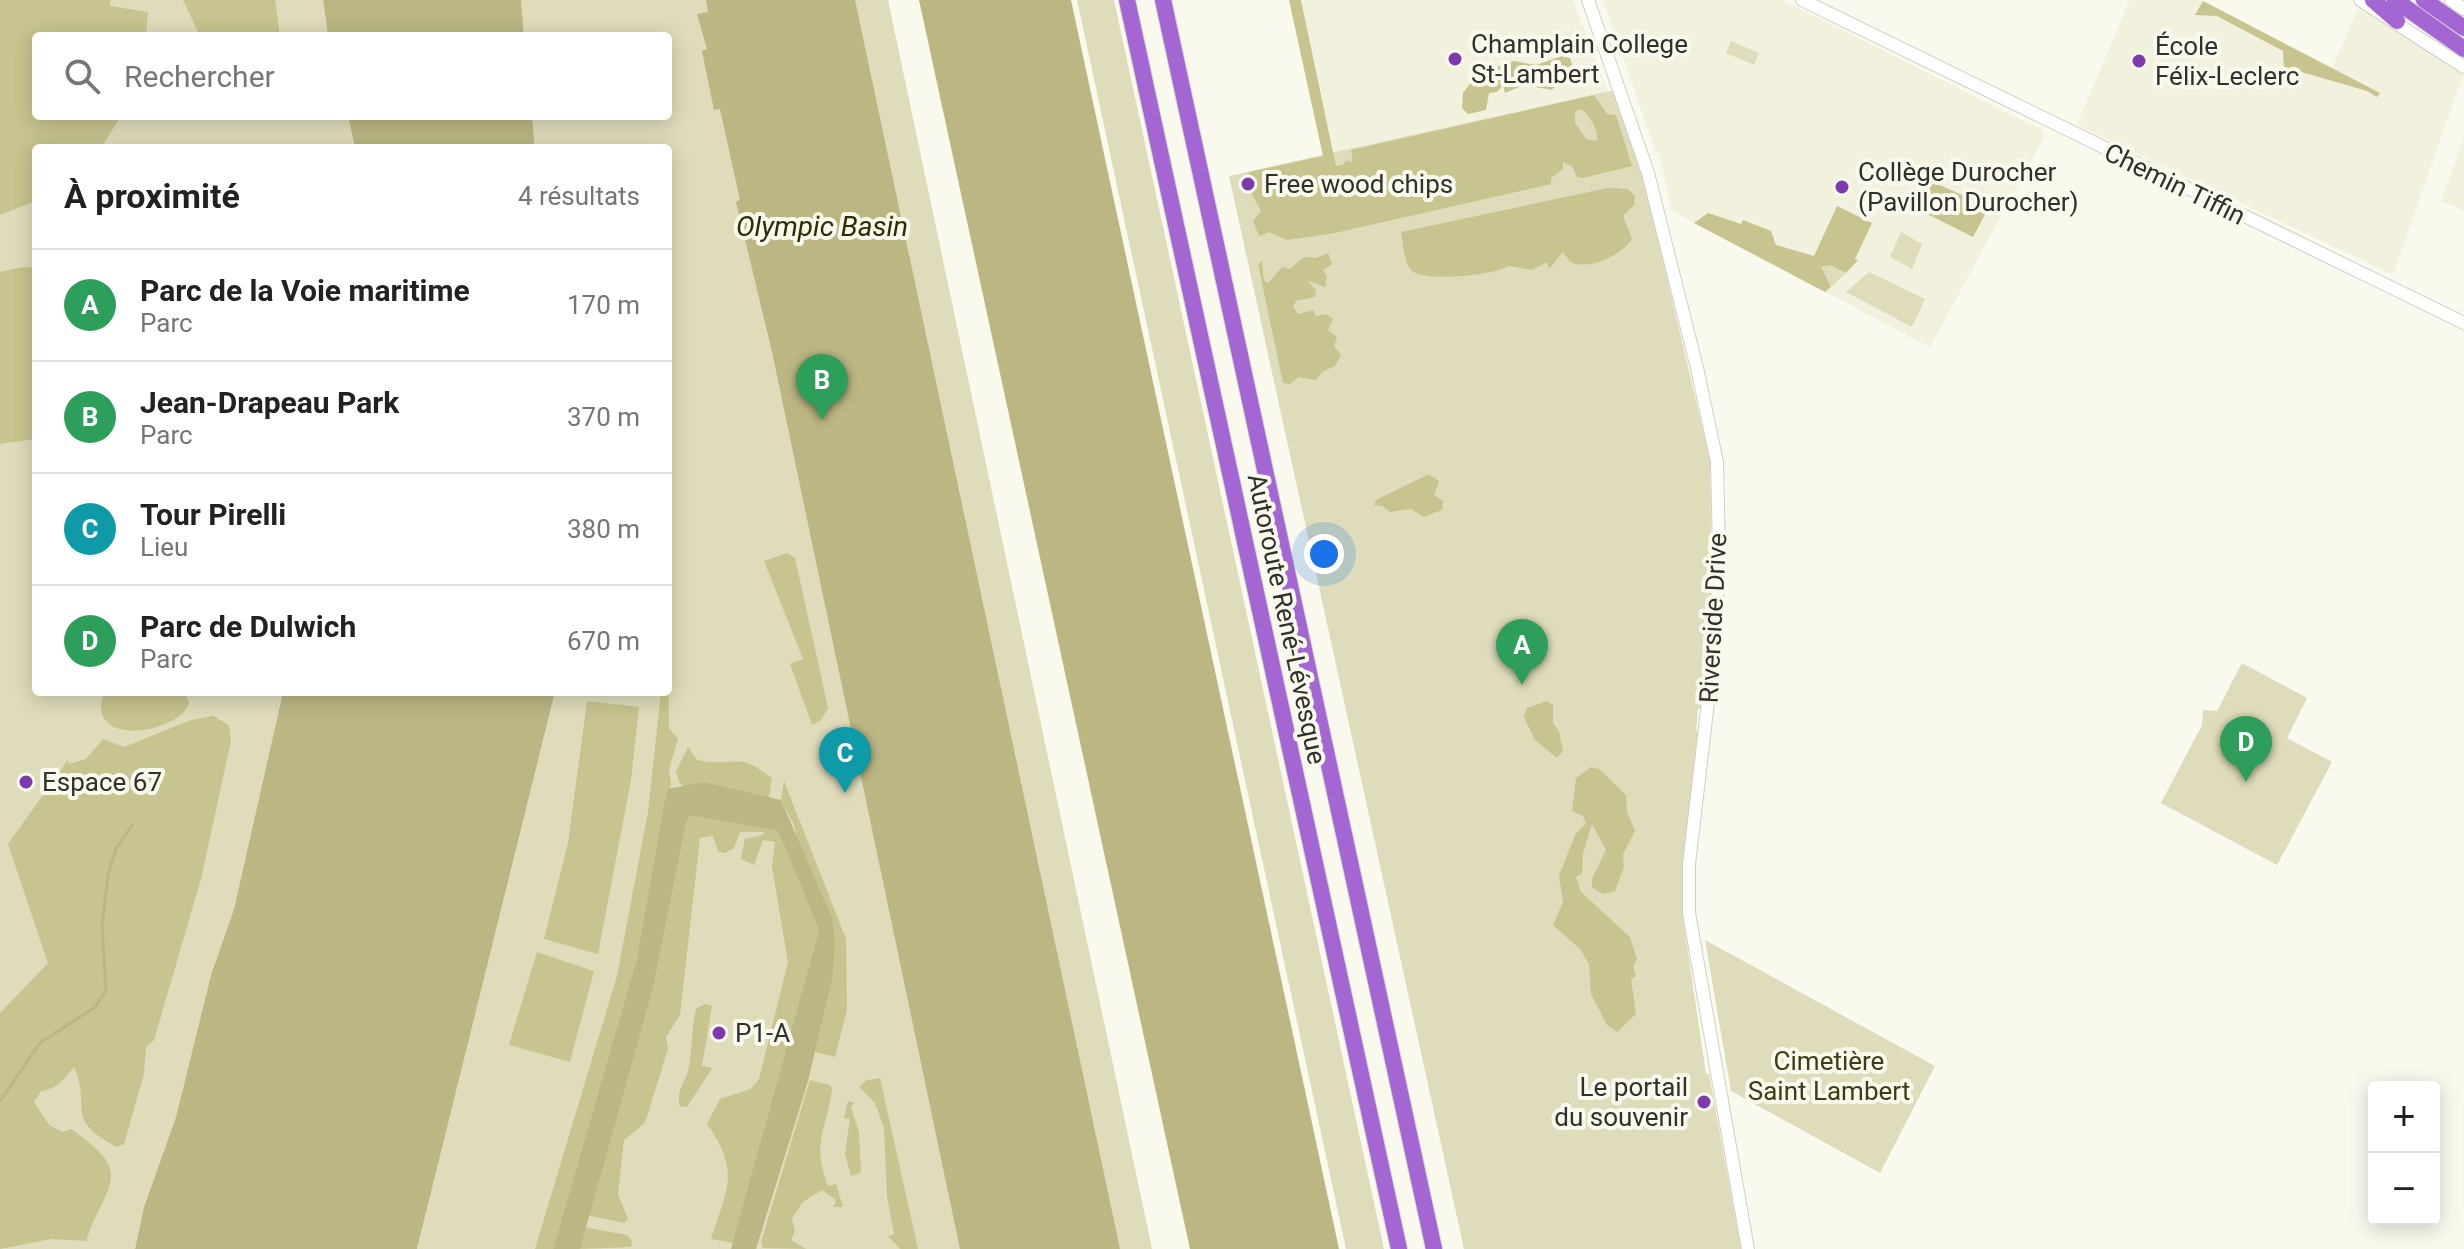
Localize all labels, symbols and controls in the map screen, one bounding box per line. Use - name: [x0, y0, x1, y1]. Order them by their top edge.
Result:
- place label: Champlain College St-Lambert: [1471, 29, 1688, 89]
- place label: École Félix-Leclerc: [2155, 31, 2299, 91]
- search box: [32, 32, 672, 120]
- marker: Champlain College St-Lambert: [1446, 50, 1464, 68]
- marker: École Félix-Leclerc: [2130, 52, 2148, 70]
- icon: search: [60, 54, 104, 98]
- text: Rechercher: [124, 59, 275, 94]
- street label: Chemin Tiffin: [2100, 137, 2250, 231]
- place label: Collège Durocher (Pavillon Durocher): [1858, 157, 2079, 217]
- place label: Free wood chips: [1264, 169, 1453, 199]
- marker: Free wood chips: [1239, 175, 1257, 193]
- text: À proximité: [64, 176, 240, 216]
- marker: Collège Durocher (Pavillon Durocher): [1833, 178, 1851, 196]
- text: 4 résultats: [518, 181, 640, 211]
- water label: Olympic Basin: [736, 210, 908, 243]
- text: Parc de la Voie maritime: [140, 273, 470, 308]
- text: A: [81, 290, 99, 320]
- text: 170 m: [567, 290, 640, 320]
- text: Parc: [140, 308, 193, 338]
- pin: B: [796, 354, 848, 420]
- text: Jean-Drapeau Park: [140, 385, 399, 420]
- text: B: [82, 402, 98, 432]
- text: 370 m: [567, 402, 640, 432]
- text: Parc: [140, 420, 193, 450]
- street label: Autoroute René-Lévesque: [1242, 471, 1332, 767]
- text: Tour Pirelli: [140, 497, 286, 532]
- text: C: [81, 514, 99, 544]
- text: 380 m: [567, 514, 640, 544]
- text: Lieu: [140, 532, 188, 562]
- street label: Riverside Drive: [1694, 532, 1732, 704]
- your location: [1304, 534, 1344, 574]
- text: Parc de Dulwich: [140, 609, 356, 644]
- pin: A: [1496, 619, 1548, 685]
- text: D: [82, 626, 98, 656]
- text: 670 m: [567, 626, 640, 656]
- text: Parc: [140, 644, 193, 674]
- pin: D: [2220, 716, 2272, 782]
- pin: C: [819, 727, 871, 793]
- place label: Espace 67: [42, 767, 162, 797]
- marker: Espace 67: [17, 773, 35, 791]
- place label: P1-A: [735, 1018, 790, 1048]
- marker: P1-A: [710, 1024, 728, 1042]
- park label: Cimetière Saint Lambert: [1748, 1046, 1910, 1106]
- place label: Le portail du souvenir: [1554, 1072, 1688, 1132]
- map controls: [2368, 1081, 2440, 1225]
- button: +: [2368, 1081, 2440, 1153]
- marker: Le portail du souvenir: [1695, 1093, 1713, 1111]
- button: −: [2368, 1153, 2440, 1225]

